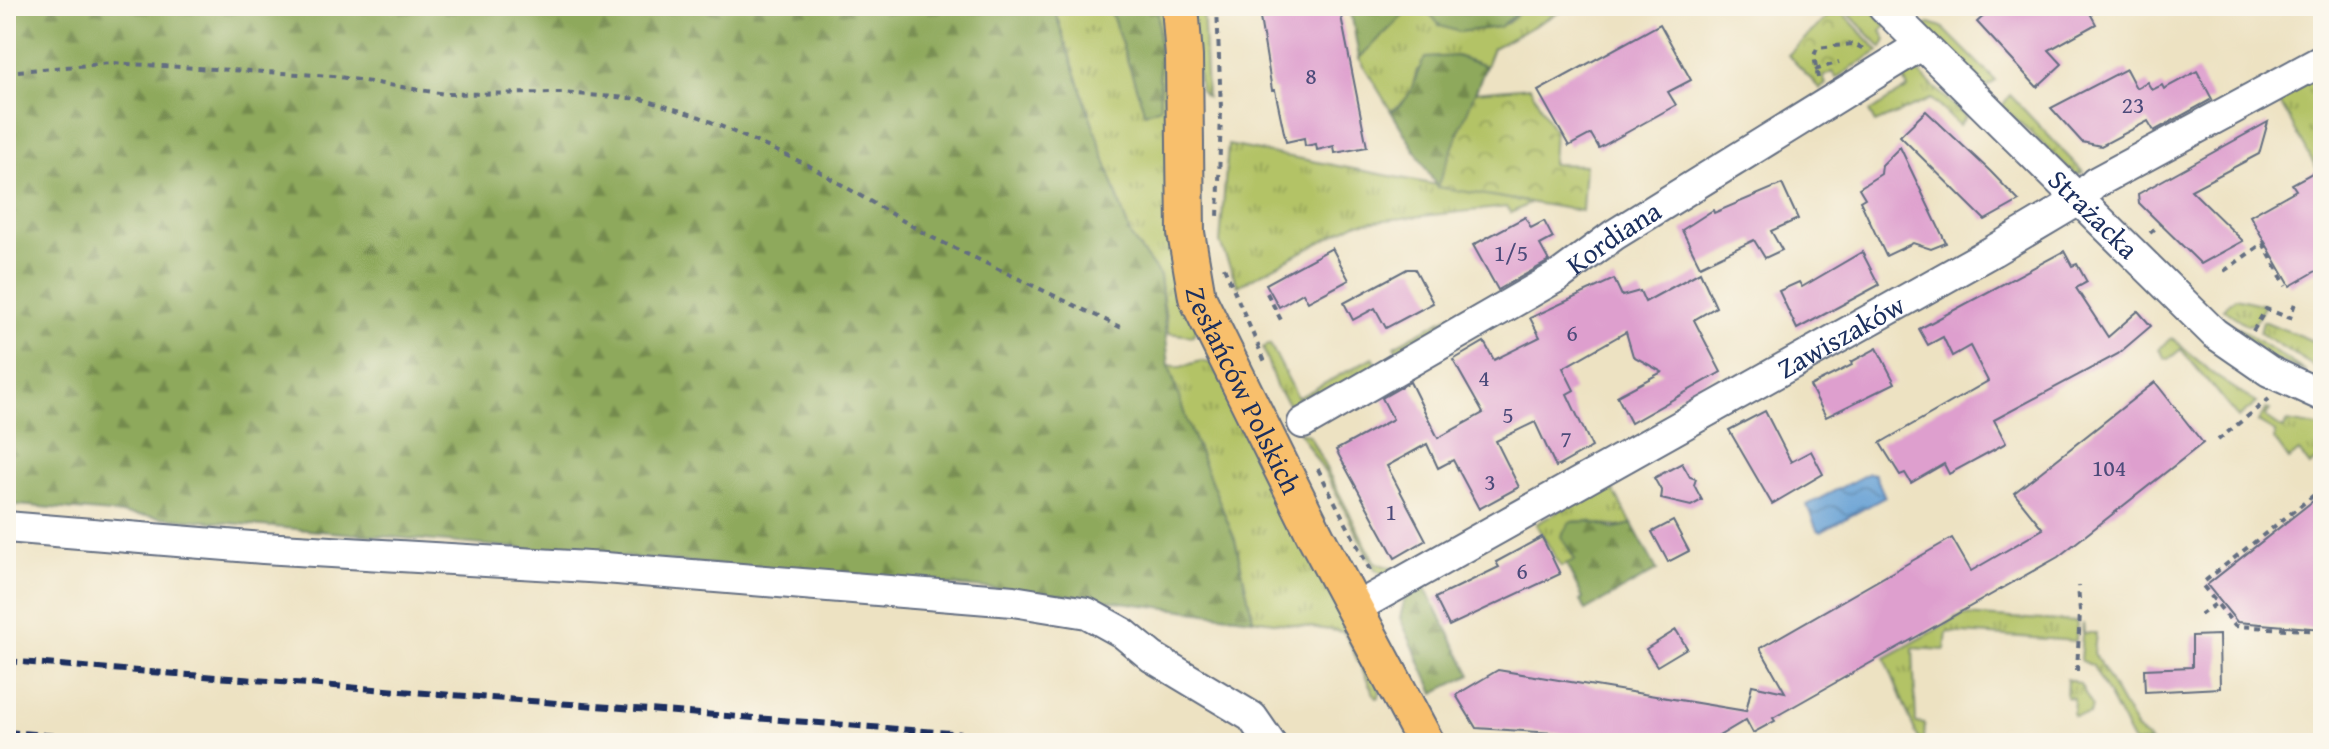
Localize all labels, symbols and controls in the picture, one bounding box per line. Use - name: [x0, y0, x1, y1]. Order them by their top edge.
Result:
- house number: 8: [1305, 58, 1317, 93]
- house number: 23: [2121, 87, 2145, 122]
- street label: Strażacka: [2039, 159, 2149, 269]
- street label: Kordiana: [1557, 189, 1669, 284]
- house number: 1/5: [1494, 235, 1528, 270]
- street label: Zesłańców Polskich: [1176, 284, 1313, 501]
- street label: Zawiszaków: [1769, 284, 1912, 388]
- house number: 6: [1566, 315, 1578, 350]
- house number: 4: [1478, 360, 1490, 395]
- house number: 5: [1502, 397, 1514, 432]
- house number: 7: [1560, 421, 1572, 456]
- house number: 104: [2092, 450, 2126, 485]
- house number: 3: [1484, 464, 1496, 499]
- house number: 1: [1385, 494, 1397, 529]
- house number: 6: [1516, 553, 1528, 588]

